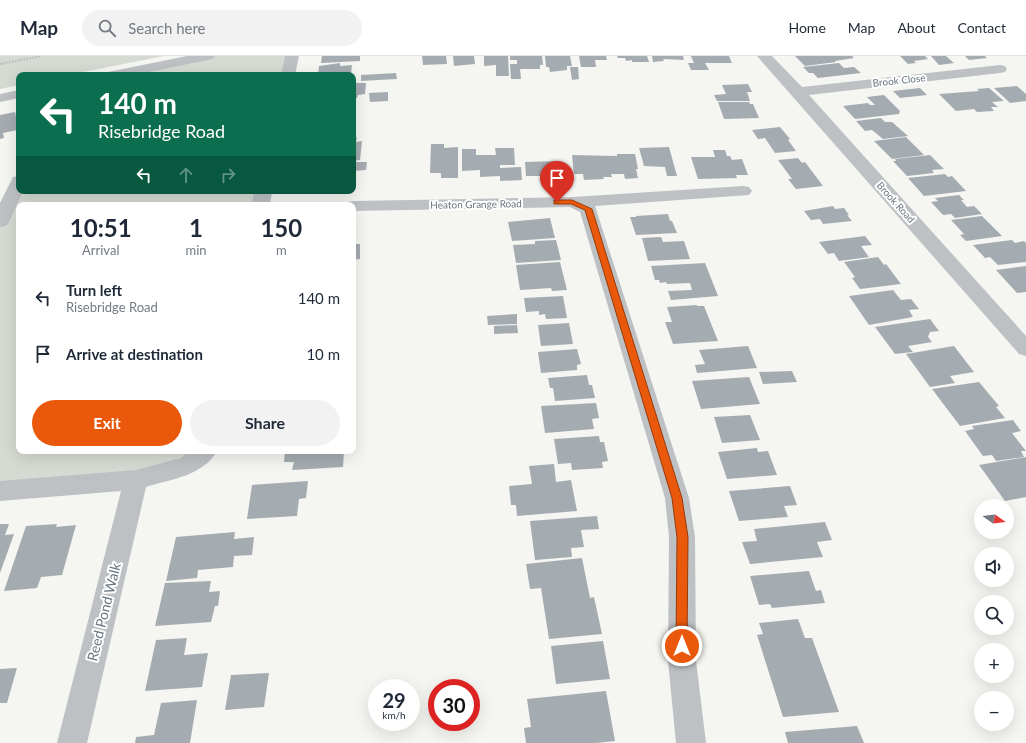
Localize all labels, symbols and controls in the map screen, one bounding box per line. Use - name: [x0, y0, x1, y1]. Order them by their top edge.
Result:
- search box: [82, 10, 362, 46]
- text: Map: [20, 16, 58, 39]
- icon: search: [96, 17, 118, 39]
- text: Search here: [128, 19, 206, 37]
- text: Home: [788, 19, 826, 36]
- text: Map: [848, 19, 875, 36]
- text: About: [897, 19, 935, 36]
- text: Contact: [957, 19, 1006, 36]
- street label: Brook Close: [872, 71, 926, 89]
- text: 140 m: [98, 86, 177, 120]
- icon: left: [32, 88, 84, 140]
- text: Risebridge Road: [98, 120, 225, 142]
- pin: [540, 161, 574, 202]
- icon: left: [133, 164, 155, 186]
- icon: ahead: [175, 164, 197, 186]
- icon: right: [217, 164, 239, 186]
- icon: arrive: [546, 167, 568, 189]
- street label: Brook Road: [874, 179, 918, 225]
- street label: Heaton Grange Road: [430, 197, 522, 211]
- text: 10:51: [70, 213, 132, 242]
- text: 1: [189, 213, 203, 242]
- text: 150: [260, 213, 302, 242]
- text: Arrival: [82, 242, 119, 258]
- text: min: [186, 242, 207, 258]
- text: m: [276, 242, 287, 258]
- text: Turn left: [66, 281, 122, 299]
- icon: left: [32, 287, 54, 309]
- text: 140 m: [298, 289, 340, 307]
- text: Risebridge Road: [66, 299, 158, 315]
- icon: arrive: [32, 343, 54, 365]
- text: Arrive at destination: [66, 345, 203, 363]
- text: 10 m: [306, 345, 340, 363]
- button: Exit: [32, 400, 182, 446]
- button: Share: [190, 400, 340, 446]
- north arrow: [974, 499, 1014, 539]
- map controls: [974, 499, 1014, 731]
- button: sound: [974, 547, 1014, 587]
- street label: Reed Pond Walk: [83, 560, 124, 663]
- button: search: [974, 595, 1014, 635]
- position arrow: [661, 625, 703, 667]
- button: +: [974, 643, 1014, 683]
- speed limit sign: 30: [428, 679, 480, 731]
- text: 29: [382, 688, 406, 712]
- button: −: [974, 691, 1014, 731]
- text: km/h: [382, 709, 406, 721]

